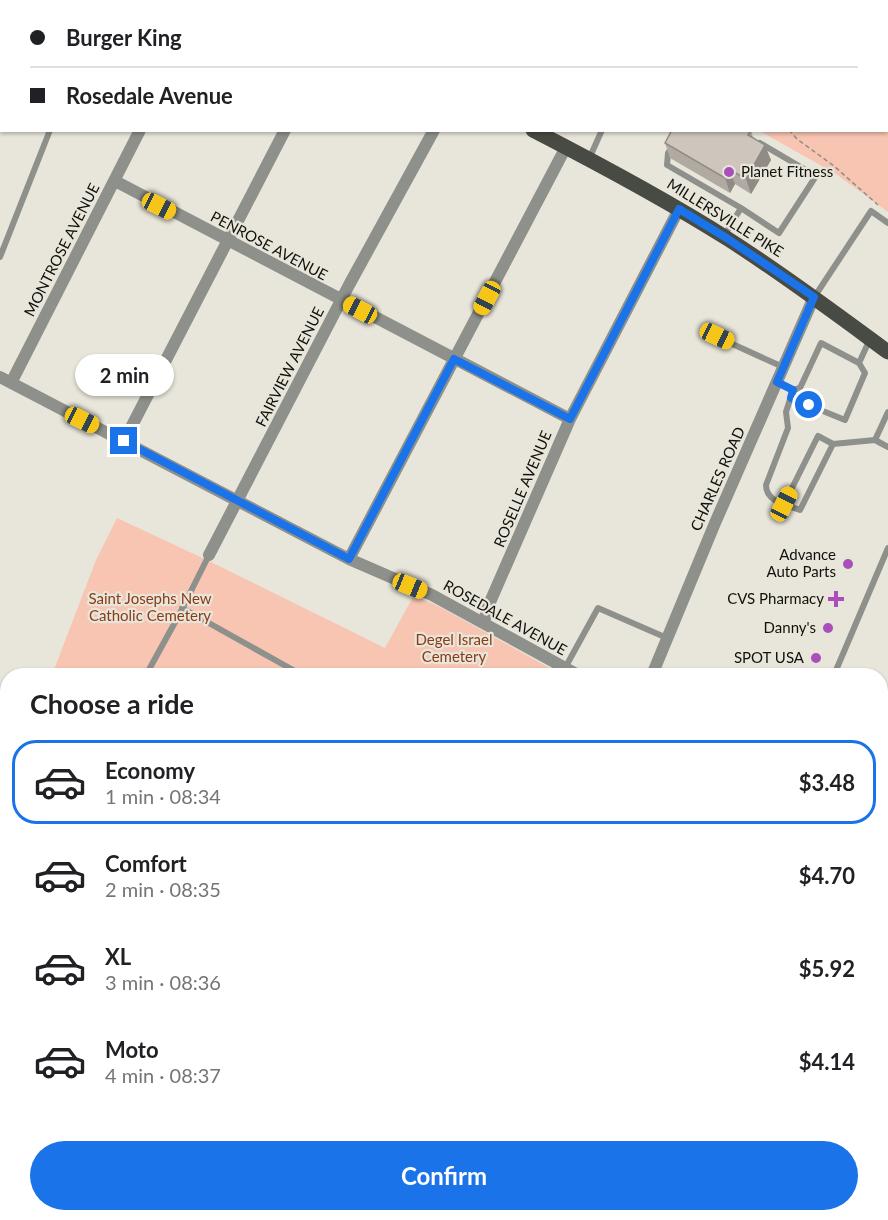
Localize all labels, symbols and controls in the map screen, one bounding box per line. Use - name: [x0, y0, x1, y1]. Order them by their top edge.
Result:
- text: Burger King: [66, 24, 182, 51]
- text: Rosedale Avenue: [66, 82, 233, 109]
- place label: Planet Fitness: [741, 162, 833, 180]
- marker: Planet Fitness: [722, 165, 736, 179]
- street label: MILLERSVILLE PIKE: [664, 174, 787, 260]
- street label: MONTROSE AVENUE: [20, 180, 102, 319]
- car: [139, 190, 179, 222]
- street label: PENROSE AVENUE: [208, 207, 331, 284]
- car: [471, 278, 503, 318]
- car: [340, 294, 380, 326]
- street label: FAIRVIEW AVENUE: [251, 304, 327, 429]
- car: [697, 320, 737, 352]
- callout: 2 min: [74, 354, 174, 396]
- text: 2 min: [100, 363, 149, 387]
- route start: [795, 391, 822, 418]
- car: [62, 404, 102, 436]
- street label: CHARLES ROAD: [686, 424, 748, 533]
- route end: [110, 427, 137, 454]
- street label: ROSELLE AVENUE: [489, 428, 555, 550]
- car: [768, 484, 800, 524]
- place label: Advance Auto Parts: [766, 545, 836, 580]
- marker: Advance Auto Parts: [841, 557, 855, 571]
- car: [390, 571, 430, 601]
- street label: ROSEDALE AVENUE: [441, 576, 570, 659]
- park label: Saint Josephs New Catholic Cemetery: [88, 589, 212, 624]
- place label: CVS Pharmacy: [727, 589, 824, 607]
- marker: CVS Pharmacy: [829, 592, 843, 606]
- place label: Danny's: [764, 618, 816, 636]
- marker: Danny's: [821, 621, 835, 635]
- park label: Degel Israel Cemetery: [416, 630, 492, 665]
- place label: SPOT USA: [734, 648, 805, 666]
- marker: SPOT USA: [809, 651, 823, 665]
- text: Choose a ride: [30, 687, 194, 720]
- icon: car: [33, 755, 87, 809]
- text: Economy: [105, 757, 195, 784]
- text: $3.48: [799, 769, 855, 796]
- text: 1 min · 08:34: [105, 784, 221, 808]
- icon: car: [33, 848, 87, 902]
- text: Comfort: [105, 850, 187, 877]
- text: $4.70: [799, 862, 855, 889]
- text: 2 min · 08:35: [105, 877, 221, 901]
- icon: car: [33, 941, 87, 995]
- text: XL: [105, 943, 131, 970]
- text: $5.92: [799, 955, 855, 982]
- text: 3 min · 08:36: [105, 970, 221, 994]
- icon: car: [33, 1034, 87, 1088]
- text: Moto: [105, 1036, 159, 1063]
- text: $4.14: [799, 1048, 855, 1075]
- text: 4 min · 08:37: [105, 1063, 221, 1087]
- button: Confirm: [30, 1141, 858, 1210]

